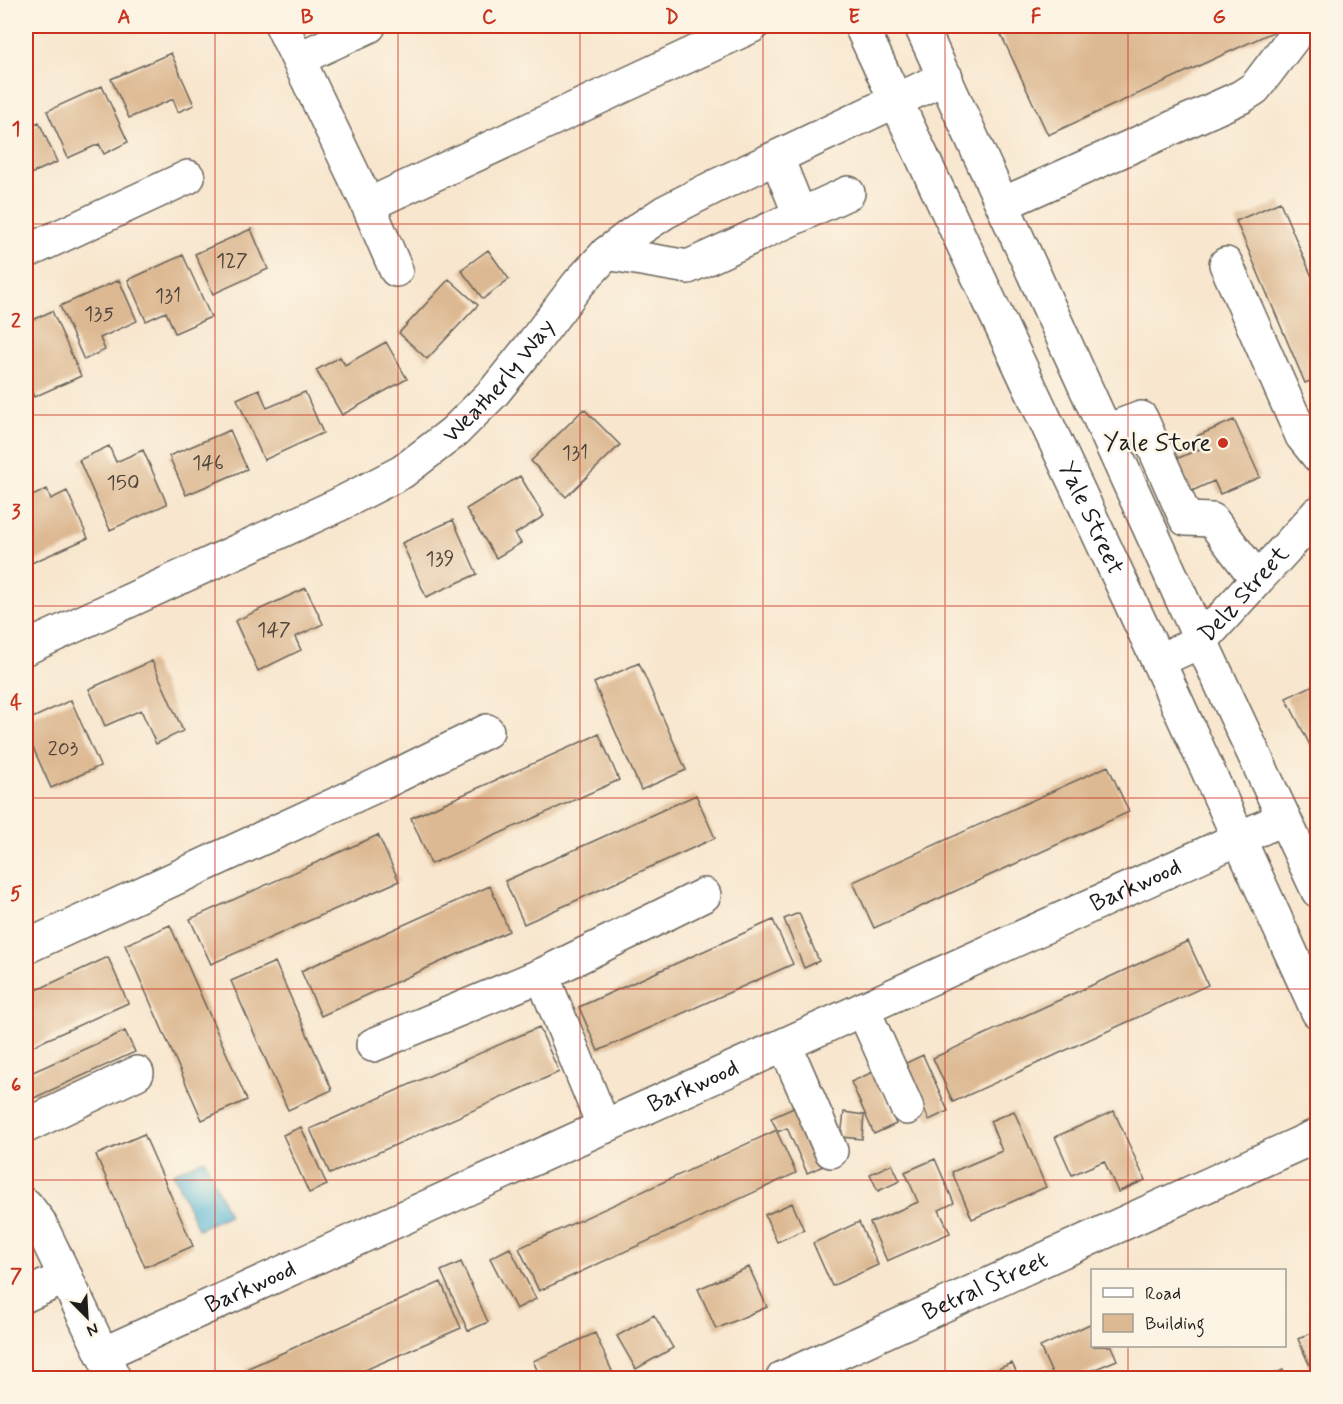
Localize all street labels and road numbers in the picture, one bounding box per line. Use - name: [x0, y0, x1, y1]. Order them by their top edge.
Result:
- street label: Weatherly Way: [436, 312, 562, 450]
- street label: Yale Street: [1051, 456, 1131, 580]
- street label: Delz Street: [1192, 539, 1296, 649]
- street label: Barkwood: [1085, 851, 1186, 919]
- street label: Barkwood: [643, 1052, 743, 1120]
- street label: Betral Street: [917, 1244, 1053, 1328]
- street label: Barkwood: [200, 1253, 301, 1321]

